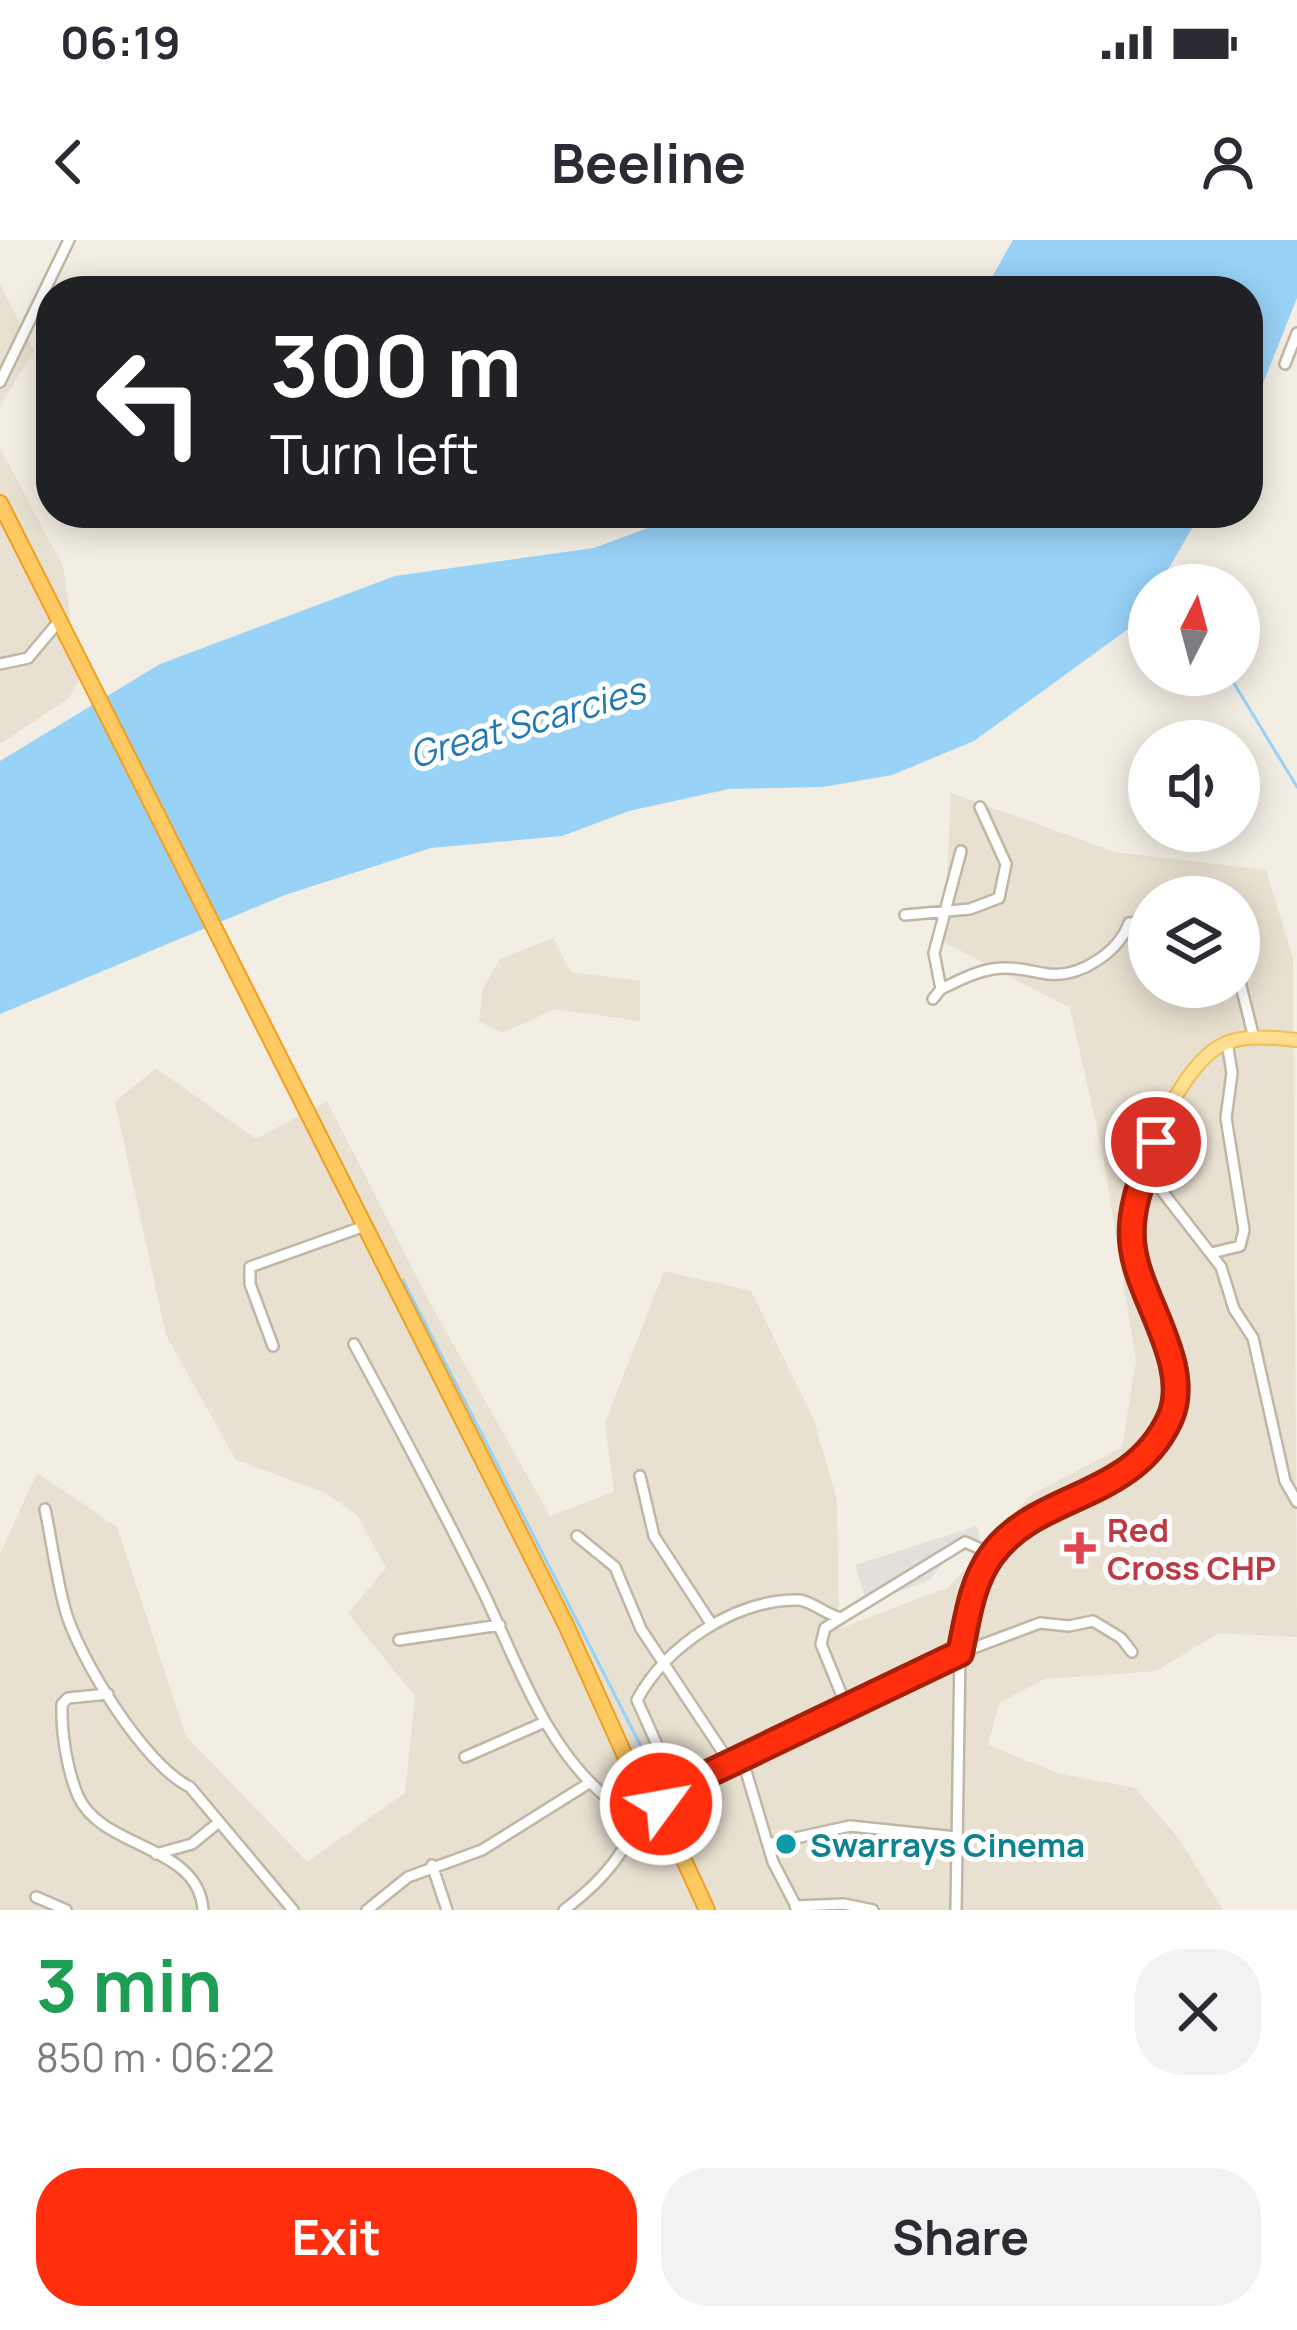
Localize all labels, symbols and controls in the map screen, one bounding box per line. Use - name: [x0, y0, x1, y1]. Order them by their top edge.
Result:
- text: 06:19: [60, 11, 181, 73]
- text: Beeline: [551, 125, 746, 199]
- icon: back: [36, 129, 102, 195]
- icon: person: [1195, 129, 1261, 195]
- text: 300 m: [270, 307, 522, 422]
- icon: left: [72, 324, 228, 480]
- text: Turn left: [270, 416, 479, 490]
- north arrow: [1128, 564, 1260, 696]
- map controls: [1128, 564, 1260, 1008]
- water label: Great Scarcies: [404, 664, 653, 779]
- button: sound: [1128, 720, 1260, 852]
- button: layers: [1128, 876, 1260, 1008]
- pin: [1105, 1091, 1207, 1193]
- icon: arrive: [1123, 1109, 1189, 1175]
- place label: Red Cross CHP: [1107, 1507, 1276, 1590]
- marker: Red Cross CHP: [1064, 1532, 1096, 1564]
- position arrow: [598, 1741, 724, 1867]
- place label: Swarrays Cinema: [810, 1822, 1085, 1867]
- marker: Swarrays Cinema: [773, 1831, 799, 1857]
- text: 3 min: [36, 1935, 222, 2034]
- button: close: [1135, 1949, 1261, 2075]
- text: 850 m · 06:22: [36, 2030, 274, 2084]
- button: Exit: [36, 2168, 637, 2306]
- button: Share: [661, 2168, 1261, 2306]

